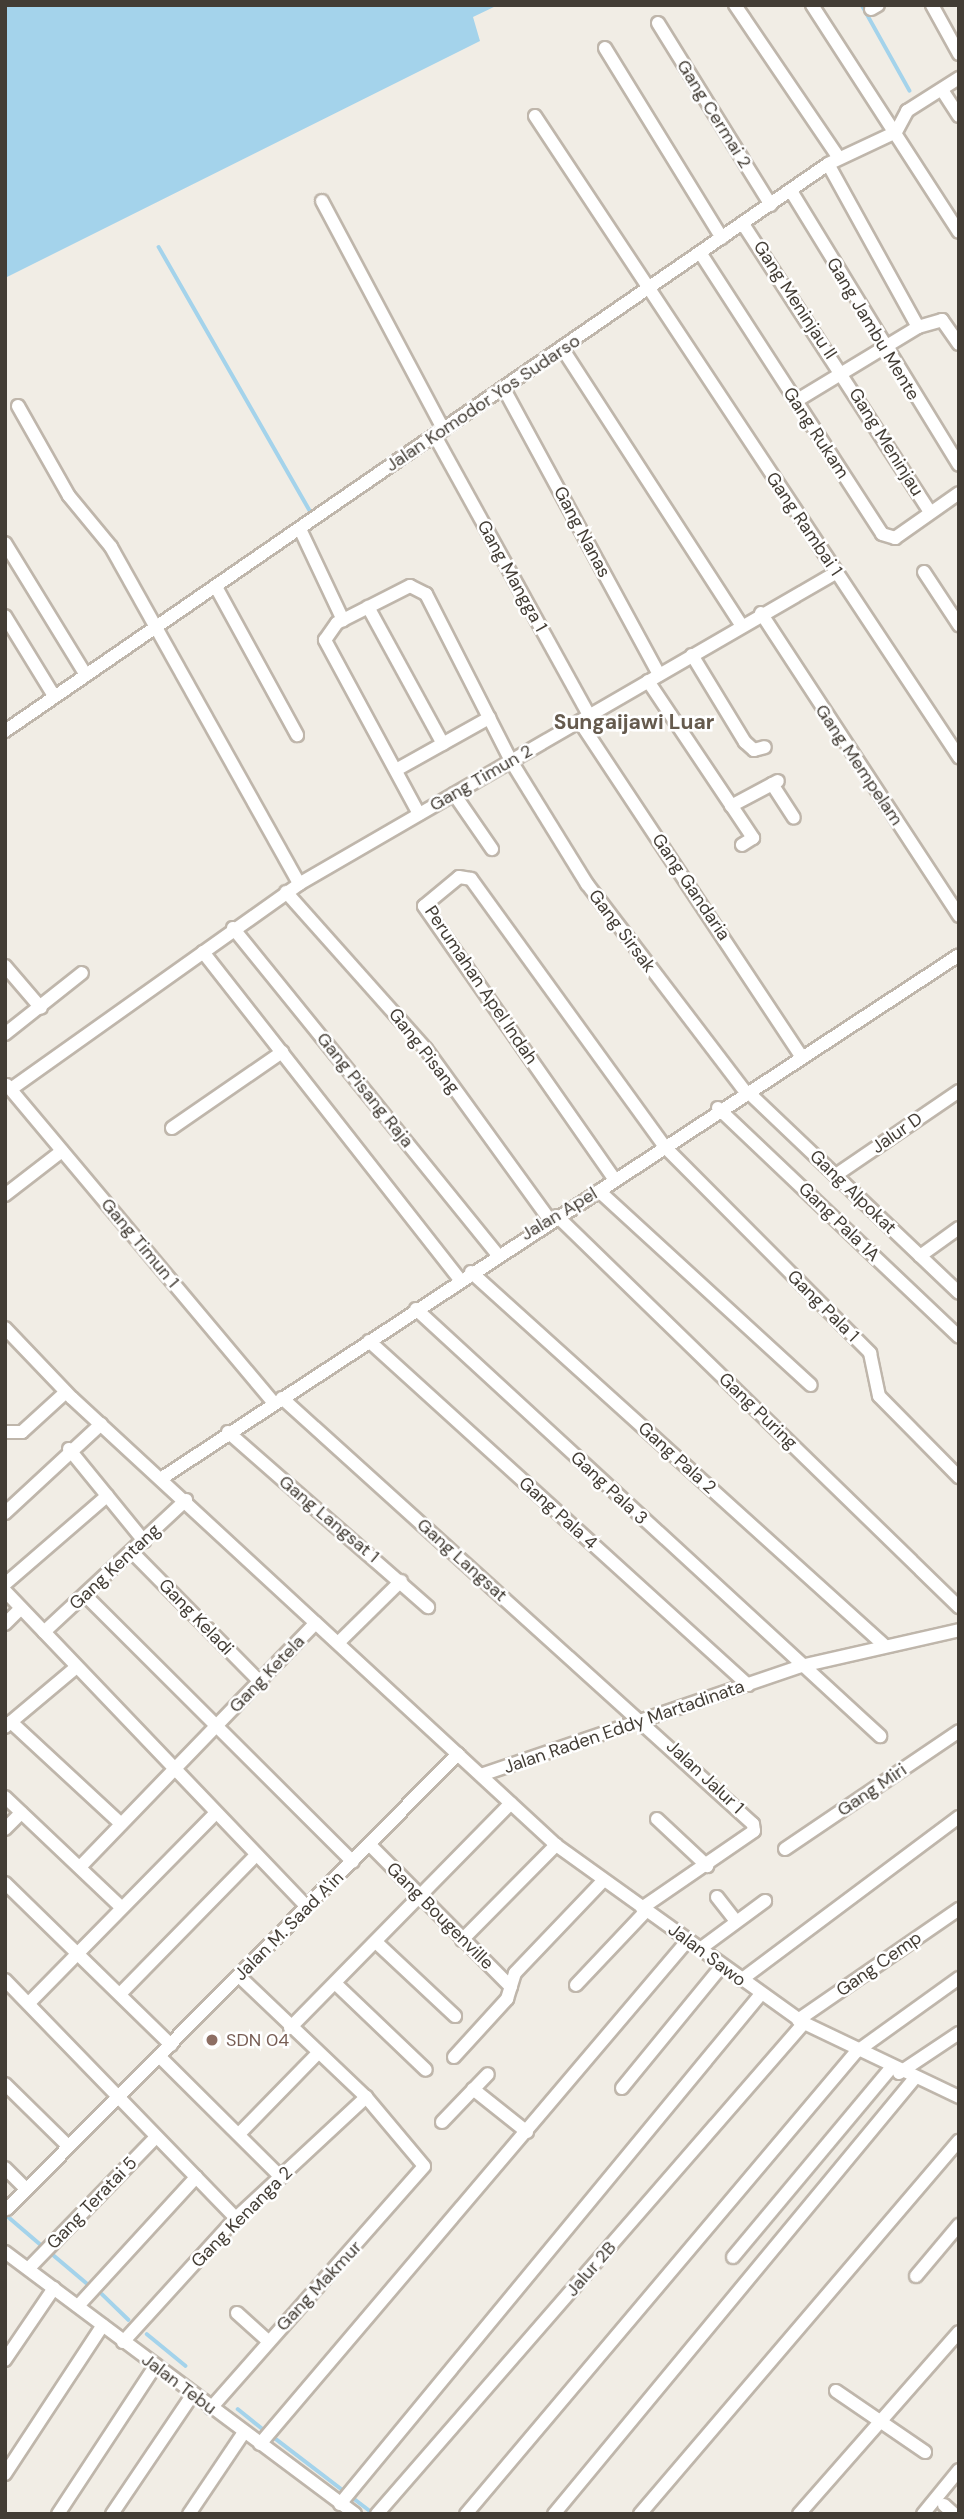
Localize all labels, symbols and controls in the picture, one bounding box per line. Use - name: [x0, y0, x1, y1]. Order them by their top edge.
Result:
- street label: Gang Cermai 2: [672, 56, 756, 172]
- street label: Gang Meninjau II: [749, 237, 841, 363]
- street label: Gang Jambu Mente: [822, 254, 924, 404]
- street label: Jalan Komodor Yos Sudarso: [382, 330, 584, 476]
- street label: Gang Rukam: [779, 383, 853, 483]
- street label: Gang Meninjau: [844, 384, 928, 500]
- street label: Gang Rambai 1: [761, 468, 847, 580]
- street label: Gang Nanas: [549, 483, 615, 581]
- street label: Gang Mangga 1: [472, 516, 552, 636]
- street label: Gang Mempelam: [811, 700, 907, 830]
- district label: Sungaijawi Luar: [554, 709, 714, 735]
- street label: Gang Timun 2: [426, 740, 536, 816]
- street label: Gang Gandaria: [647, 829, 735, 945]
- street label: Gang Sirsak: [584, 885, 660, 977]
- street label: Perumahan Apel Indah: [420, 902, 542, 1068]
- street label: Gang Pisang: [384, 1004, 464, 1098]
- street label: Gang Pisang Raja: [312, 1028, 418, 1152]
- street label: Jalur D: [867, 1108, 927, 1158]
- street label: Gang Alpokat: [805, 1145, 901, 1239]
- street label: Gang Pala 1A: [794, 1178, 884, 1266]
- street label: Jalan Apel: [517, 1183, 601, 1245]
- street label: Gang Timun 1: [96, 1194, 184, 1292]
- street label: Gang Pala 1: [783, 1266, 863, 1346]
- street label: Gang Puring: [714, 1368, 802, 1454]
- street label: Gang Pala 2: [634, 1417, 720, 1499]
- street label: Gang Pala 3: [566, 1447, 652, 1529]
- street label: Gang Langsat 1: [274, 1471, 384, 1567]
- street label: Gang Pala 4: [514, 1472, 602, 1554]
- street label: Gang Langsat: [412, 1514, 512, 1606]
- street label: Gang Kentang: [65, 1519, 165, 1615]
- street label: Gang Keladi: [154, 1574, 238, 1660]
- street label: Gang Ketela: [225, 1631, 309, 1717]
- street label: Jalan Raden Eddy Martadinata: [501, 1676, 747, 1778]
- street label: Jalan Jalur 1: [662, 1736, 748, 1818]
- street label: Gang Miri: [833, 1759, 911, 1821]
- street label: Gang Bougenville: [382, 1858, 498, 1974]
- street label: Jalan M. Saad A'in: [230, 1867, 348, 1985]
- street label: Jalan Sawo: [664, 1919, 750, 1991]
- street label: Gang Cemp: [832, 1927, 926, 2001]
- place label: SDN 04: [226, 2029, 289, 2051]
- marker: SDN 04: [204, 2032, 220, 2048]
- street label: Gang Teratai 5: [42, 2152, 142, 2254]
- street label: Gang Kenanga 2: [187, 2162, 297, 2272]
- street label: Gang Makmur: [272, 2236, 366, 2336]
- street label: Jalur 2B: [561, 2237, 621, 2301]
- street label: Jalan Tebu: [137, 2349, 221, 2419]

